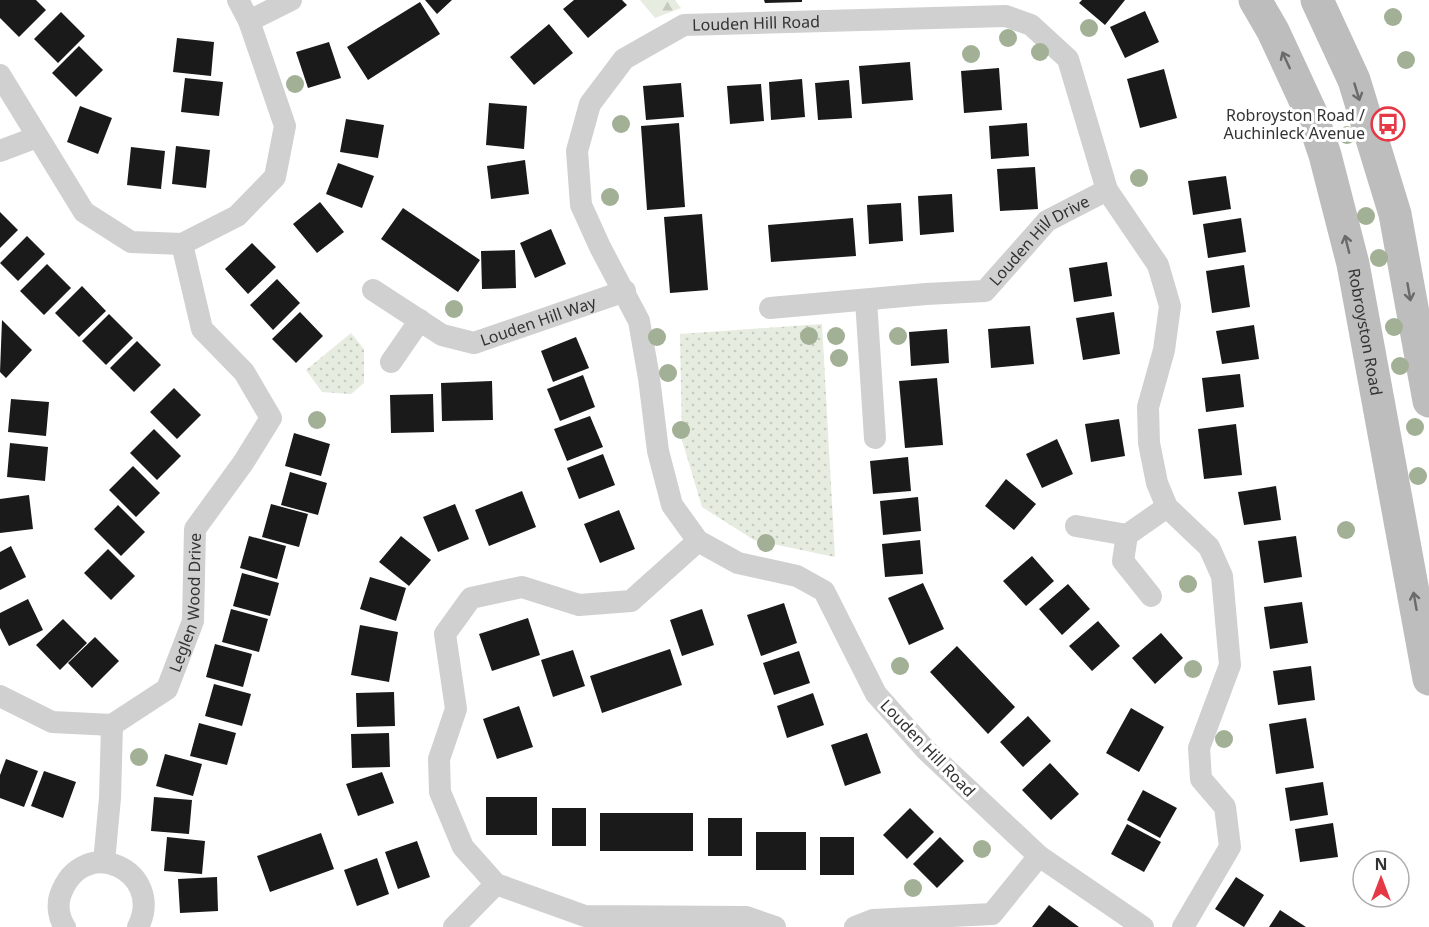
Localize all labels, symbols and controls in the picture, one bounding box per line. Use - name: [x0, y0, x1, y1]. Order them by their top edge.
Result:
- street label: Louden Hill Road: [692, 10, 820, 36]
- one-way arrow: [1280, 51, 1292, 69]
- one-way arrow: [1352, 82, 1363, 101]
- place label: Robroyston Road / Auchinleck Avenue: [1224, 104, 1365, 144]
- bus stop icon: Robroyston Road / Auchinleck Avenue: [1370, 106, 1406, 142]
- street label: Louden Hill Drive: [984, 190, 1093, 290]
- one-way arrow: [1341, 235, 1353, 254]
- street label: Robroyston Road: [1343, 266, 1388, 397]
- one-way arrow: [1404, 282, 1415, 302]
- street label: Louden Hill Way: [477, 291, 600, 351]
- street label: Leglen Wood Drive: [164, 532, 206, 675]
- one-way arrow: [1409, 591, 1420, 611]
- street label: Louden Hill Road: [876, 694, 980, 802]
- north arrow: [1351, 849, 1411, 909]
- text: N: [1374, 853, 1388, 875]

